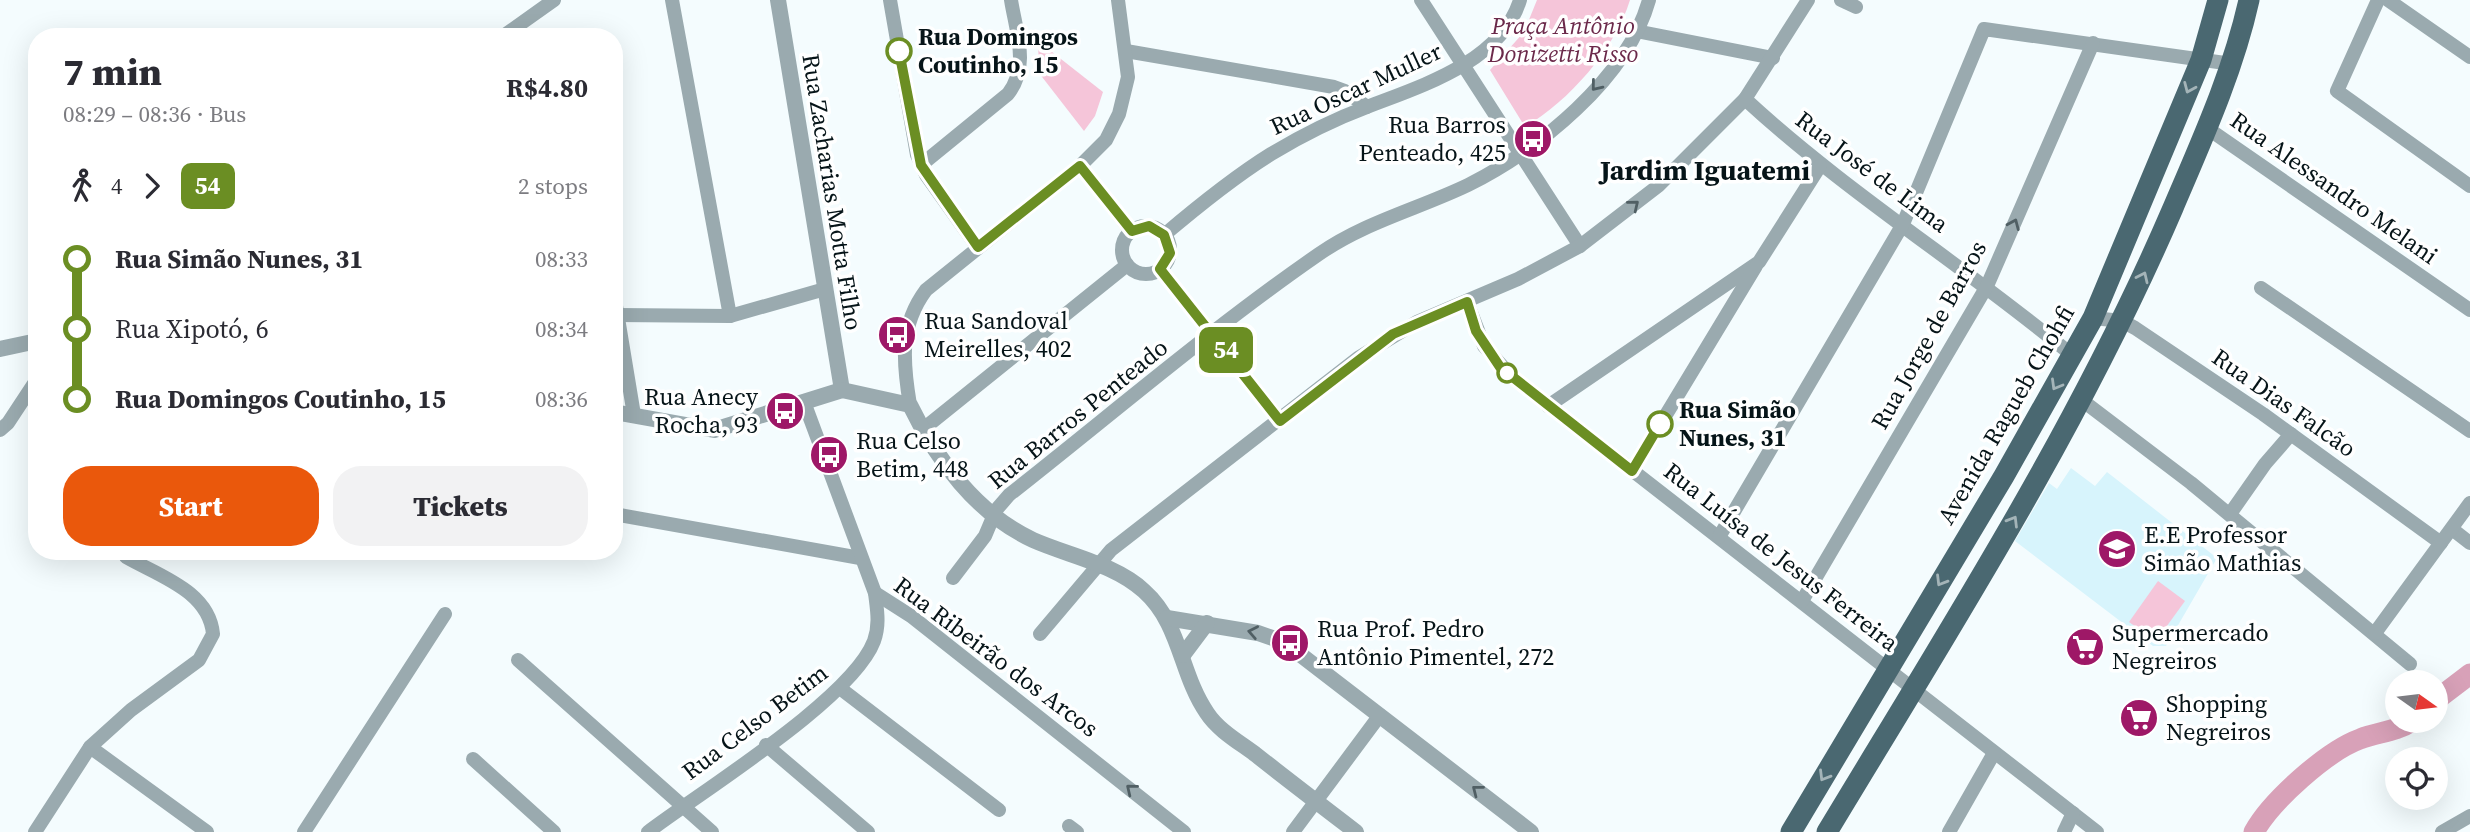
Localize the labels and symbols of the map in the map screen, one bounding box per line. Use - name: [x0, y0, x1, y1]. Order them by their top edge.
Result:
- park label: Praça Antônio Donizetti Risso: [1487, 9, 1639, 70]
- place label: Rua Domingos Coutinho, 15: [918, 20, 1078, 81]
- street label: Rua Oscar Muller: [1265, 34, 1447, 143]
- marker: Rua Domingos Coutinho, 15: [886, 38, 912, 64]
- street label: Rua Zacharias Motta Filho: [794, 51, 871, 332]
- one-way arrow: [1592, 79, 1605, 91]
- one-way arrow: [2183, 81, 2197, 93]
- street label: Rua José de Lima: [1789, 103, 1956, 241]
- street label: Rua Alessandro Melani: [2224, 103, 2445, 272]
- place label: Rua Barros Penteado, 425: [1359, 108, 1506, 169]
- bus stop icon: Rua Barros Penteado, 425: [1512, 118, 1554, 160]
- district label: Jardim Iguatemi: [1598, 151, 1810, 189]
- one-way arrow: [1626, 201, 1639, 213]
- one-way arrow: [2006, 218, 2020, 230]
- street label: Rua Jorge de Barros: [1863, 234, 1994, 435]
- one-way arrow: [2134, 272, 2148, 284]
- street label: Avenida Ragueb Chohfi: [1929, 299, 2082, 530]
- place label: Rua Sandoval Meirelles, 402: [924, 304, 1072, 365]
- bus stop icon: Rua Sandoval Meirelles, 402: [876, 314, 918, 356]
- line badge: 54: [1194, 327, 1258, 373]
- street label: Rua Barros Penteado: [981, 331, 1175, 497]
- street label: Rua Dias Falcão: [2206, 341, 2363, 465]
- unlabelled marker: [1497, 363, 1517, 383]
- one-way arrow: [2051, 378, 2064, 390]
- place label: Rua Anecy Rocha, 93: [644, 380, 759, 441]
- bus stop icon: Rua Anecy Rocha, 93: [764, 390, 806, 432]
- place label: Rua Simão Nunes, 31: [1679, 393, 1796, 454]
- marker: Rua Simão Nunes, 31: [1647, 411, 1673, 437]
- place label: Rua Celso Betim, 448: [856, 424, 969, 485]
- bus stop icon: Rua Celso Betim, 448: [808, 434, 850, 476]
- street label: Rua Luísa de Jesus Ferreira: [1657, 454, 1906, 659]
- one-way arrow: [2005, 516, 2018, 529]
- place label: E.E Professor Simão Mathias: [2144, 518, 2301, 579]
- school or university icon: E.E Professor Simão Mathias: [2096, 528, 2138, 570]
- street label: Rua Ribeirão dos Arcos: [887, 569, 1105, 744]
- one-way arrow: [1936, 573, 1949, 586]
- place label: Rua Prof. Pedro Antônio Pimentel, 272: [1317, 612, 1554, 673]
- place label: Supermercado Negreiros: [2112, 616, 2269, 677]
- bus stop icon: Rua Prof. Pedro Antônio Pimentel, 272: [1269, 622, 1311, 664]
- one-way arrow: [1247, 625, 1259, 640]
- supermarket icon: Supermercado Negreiros: [2064, 626, 2106, 668]
- street label: Rua Celso Betim: [675, 656, 834, 787]
- north arrow: [2385, 670, 2448, 733]
- place label: Shopping Negreiros: [2166, 687, 2271, 748]
- supermarket icon: Shopping Negreiros: [2118, 697, 2160, 739]
- one-way arrow: [1819, 769, 1832, 782]
- one-way arrow: [1126, 785, 1139, 797]
- one-way arrow: [1472, 786, 1485, 799]

